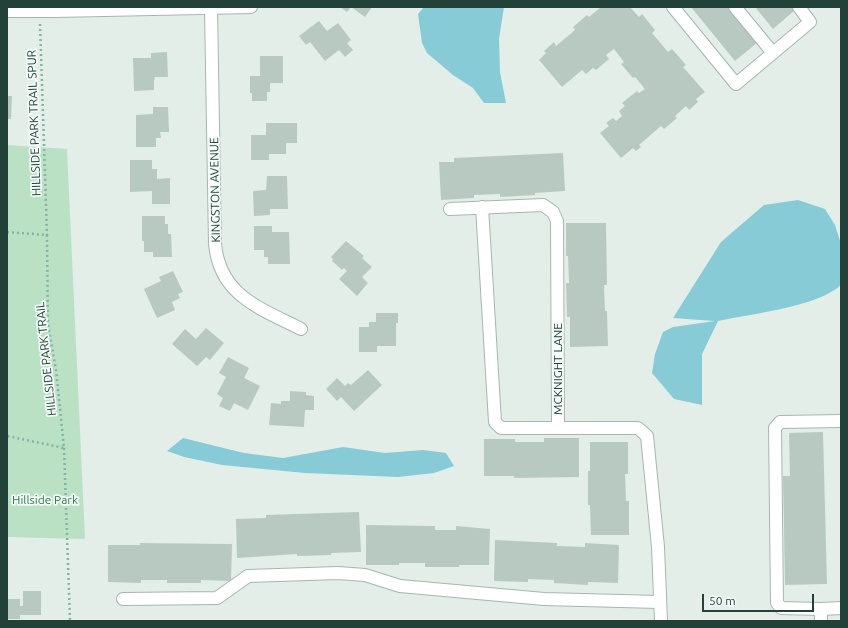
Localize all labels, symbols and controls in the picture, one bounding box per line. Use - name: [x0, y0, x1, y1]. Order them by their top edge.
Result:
- street label: HILLSIDE PARK TRAIL SPUR: [24, 50, 44, 196]
- street label: KINGSTON AVENUE: [207, 137, 223, 243]
- street label: HILLSIDE PARK TRAIL: [33, 301, 59, 417]
- street label: MCKNIGHT LANE: [551, 323, 565, 415]
- park label: Hillside Park: [12, 493, 78, 507]
- scale bar: [704, 586, 816, 612]
- text: 50 m: [709, 594, 736, 607]

